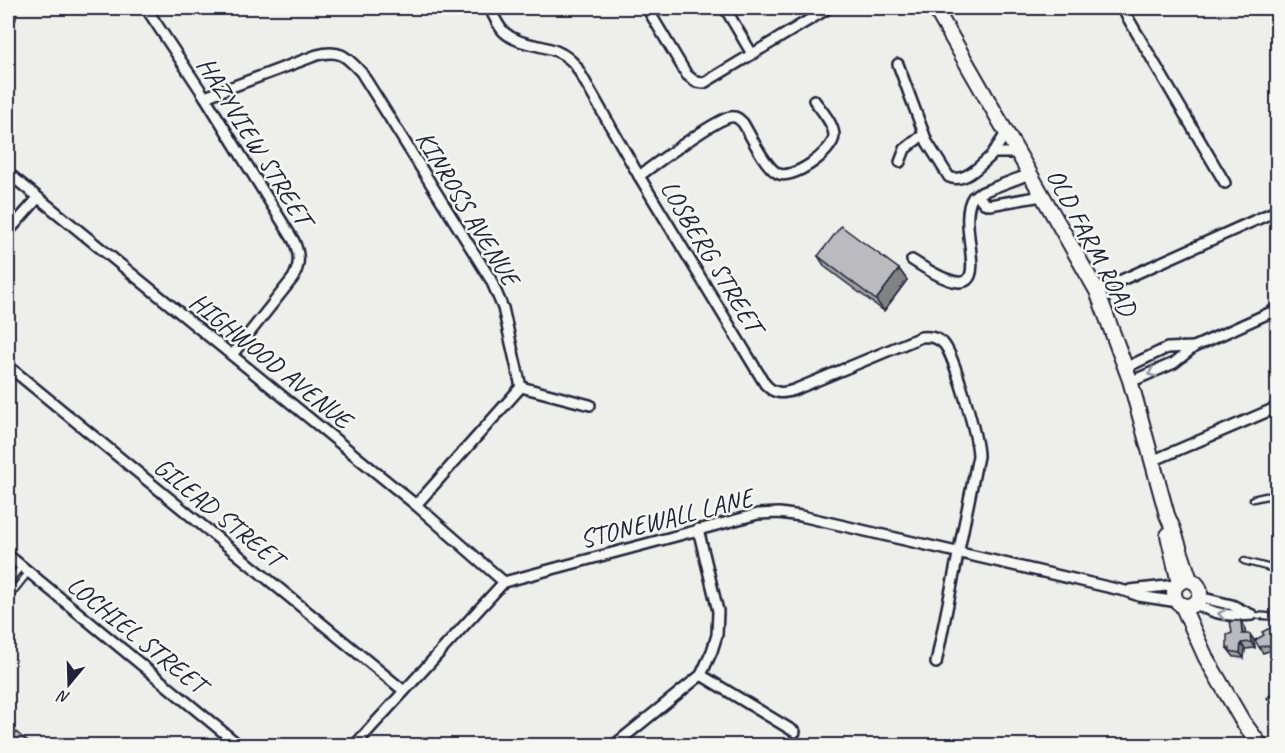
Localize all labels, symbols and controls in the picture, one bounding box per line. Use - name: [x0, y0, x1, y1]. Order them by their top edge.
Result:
- street label: HAZYVIEW STREET: [190, 51, 323, 238]
- street label: KINROSS AVENUE: [408, 125, 529, 295]
- street label: OLD FARM ROAD: [1039, 163, 1145, 323]
- street label: LOSBERG STREET: [653, 174, 774, 344]
- street label: HIGHWOOD AVENUE: [183, 285, 361, 438]
- one-way arrow: [1147, 365, 1158, 377]
- street label: GILEAD STREET: [147, 450, 294, 578]
- street label: STONEWALL LANE: [576, 480, 760, 556]
- street label: LOCHIEL STREET: [60, 568, 218, 704]
- one-way arrow: [1217, 608, 1227, 621]
- north arrow: [39, 654, 99, 714]
- text: N: [54, 685, 72, 708]

